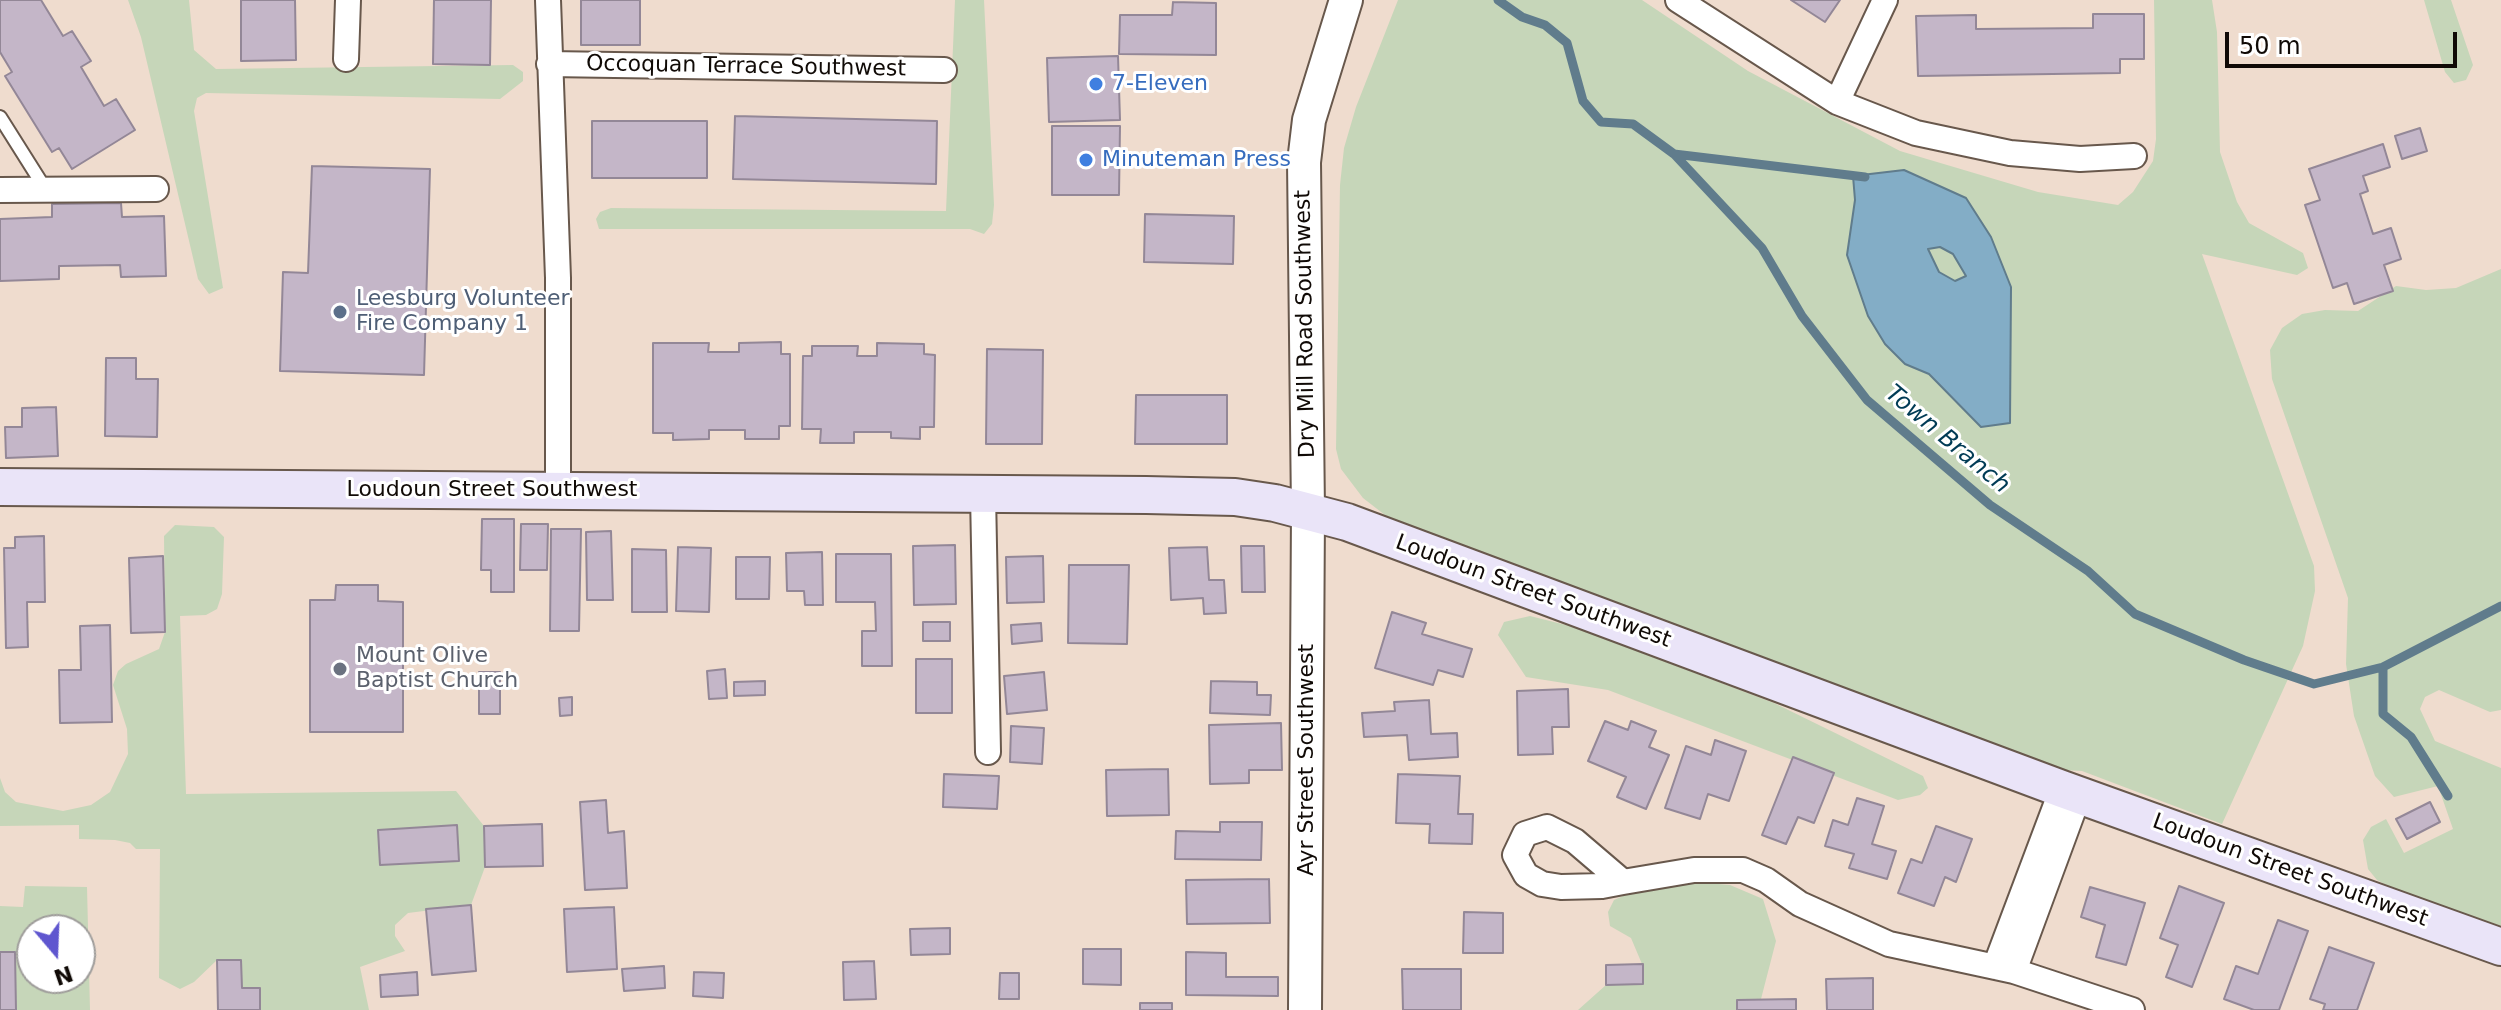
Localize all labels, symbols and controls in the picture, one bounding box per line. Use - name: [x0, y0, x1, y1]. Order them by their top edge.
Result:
- scale bar: [2229, 16, 2461, 66]
- text: 50 m: [2239, 32, 2301, 60]
- street label: Occoquan Terrace Southwest: [586, 51, 906, 83]
- place label: 7-Eleven: [1112, 71, 1208, 97]
- marker: 7-Eleven: [1087, 75, 1105, 93]
- place label: Minuteman Press: [1102, 147, 1291, 173]
- marker: Minuteman Press: [1077, 151, 1095, 169]
- street label: Dry Mill Road Southwest: [1290, 190, 1322, 458]
- place label: Leesburg Volunteer Fire Company 1: [356, 286, 569, 338]
- marker: Leesburg Volunteer Fire Company 1: [331, 303, 349, 321]
- water label: Town Branch: [1879, 380, 2015, 500]
- street label: Loudoun Street Southwest: [347, 477, 637, 503]
- street label: Loudoun Street Southwest: [1392, 530, 1674, 654]
- place label: Mount Olive Baptist Church: [356, 643, 518, 694]
- street label: Ayr Street Southwest: [1294, 644, 1320, 876]
- marker: Mount Olive Baptist Church: [331, 660, 349, 678]
- street label: Loudoun Street Southwest: [2149, 809, 2431, 933]
- north arrow: [16, 914, 96, 994]
- text: N: [51, 960, 76, 990]

